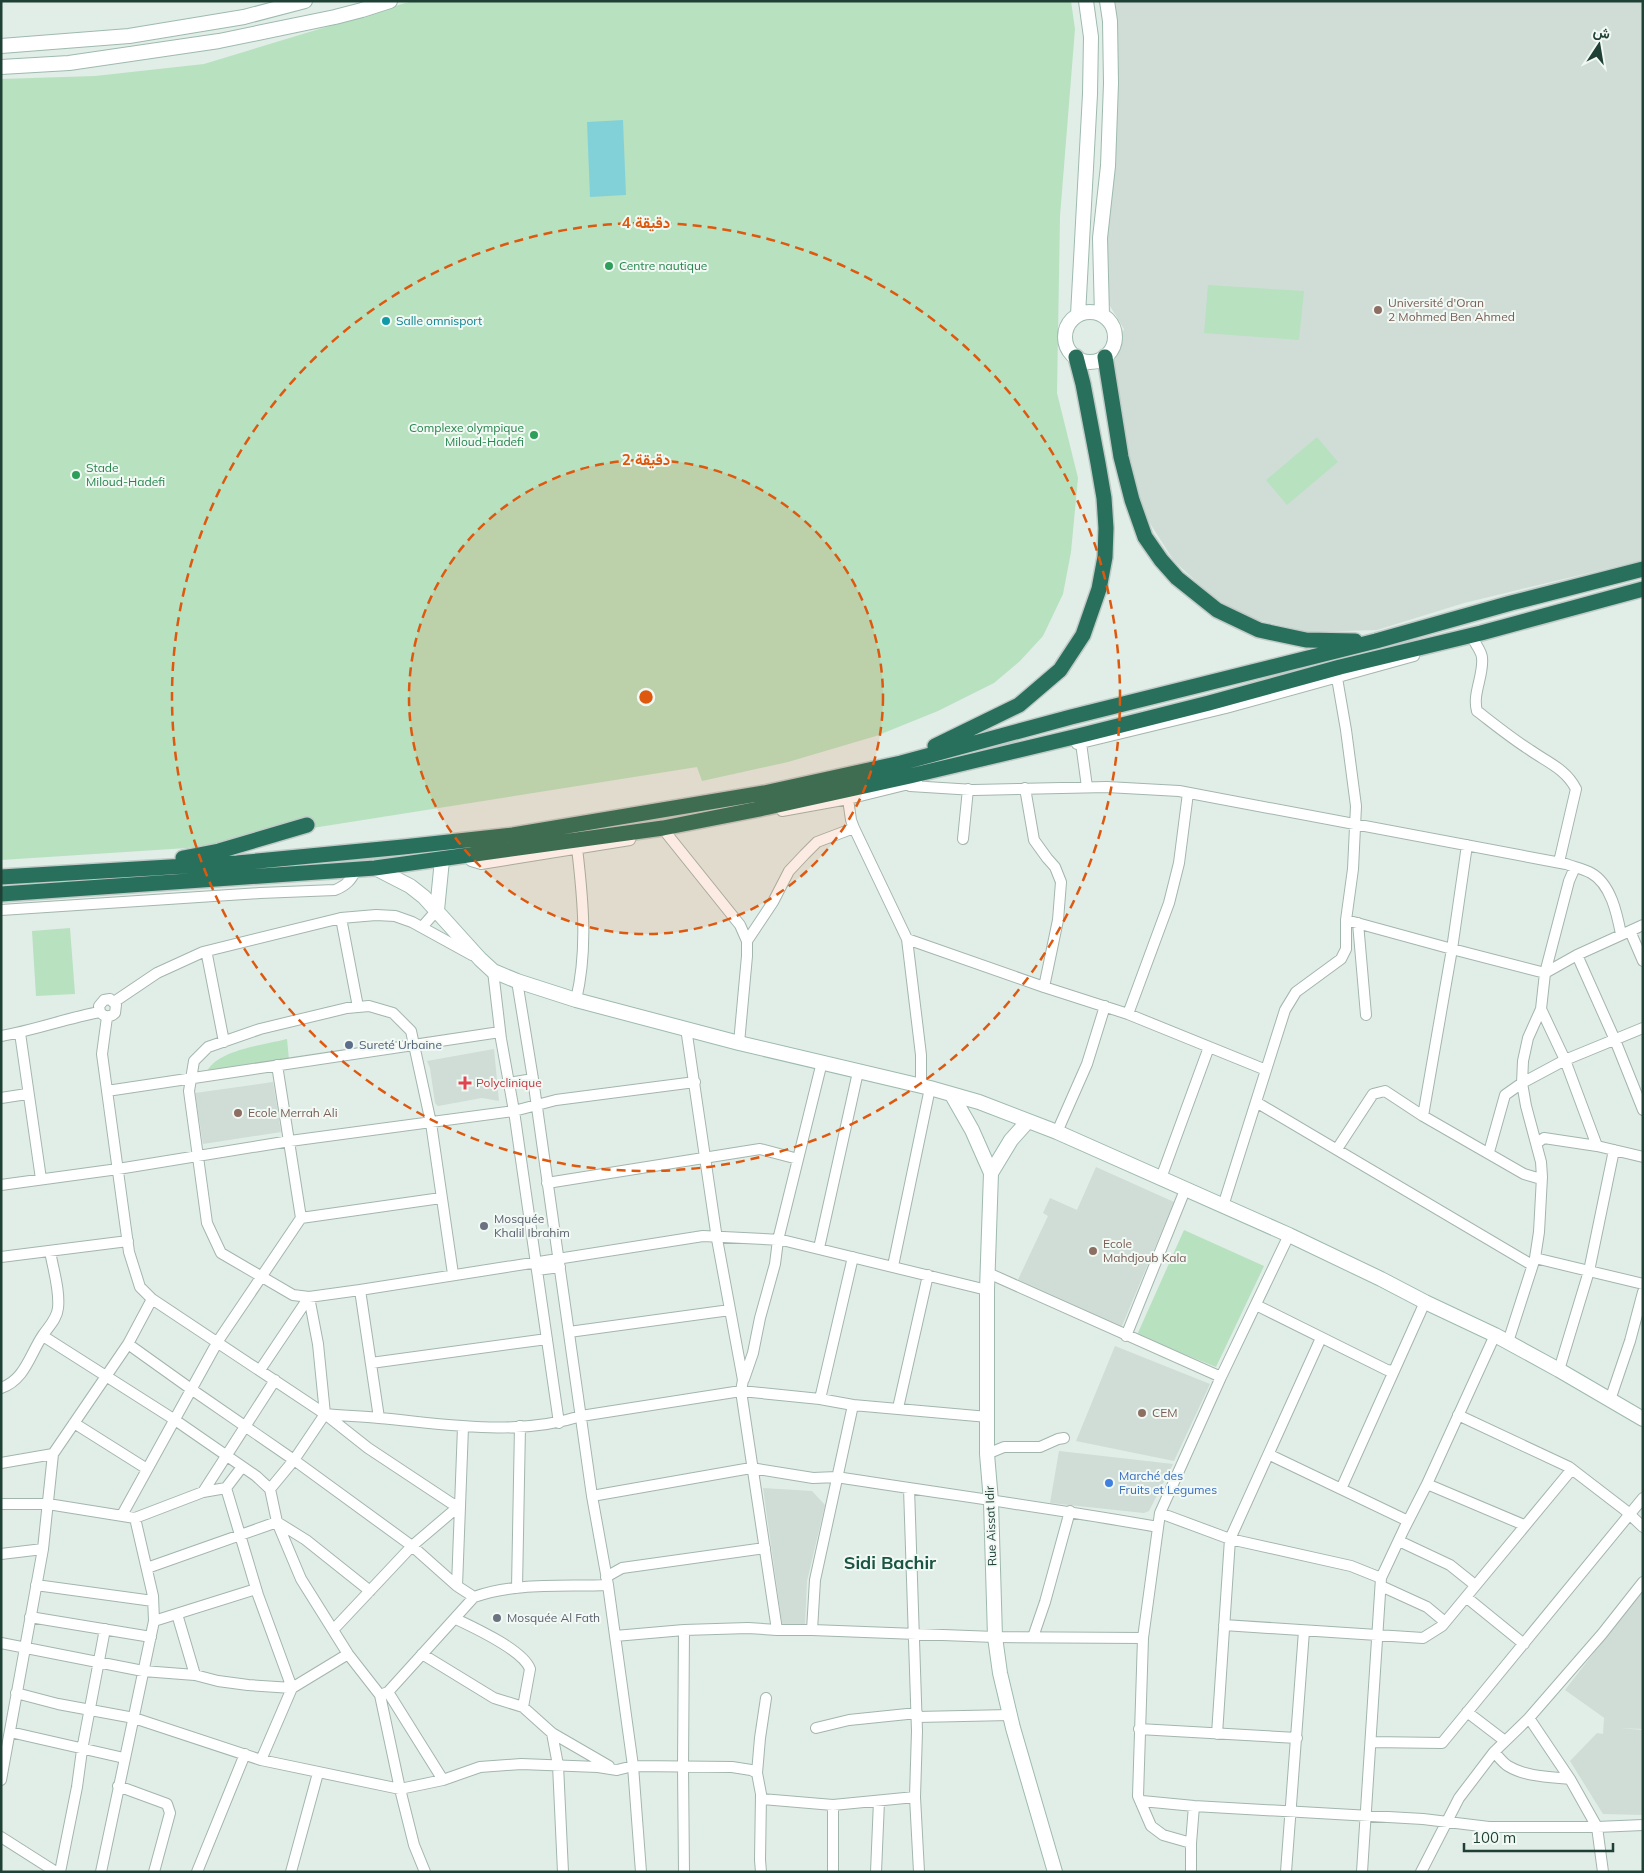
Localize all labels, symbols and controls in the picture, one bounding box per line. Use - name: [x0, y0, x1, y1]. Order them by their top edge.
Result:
- north arrow: [1574, 20, 1624, 70]
- text: ش: [1592, 22, 1612, 43]
- text: 4 دقيقة: [622, 213, 670, 232]
- place label: Centre nautique: [619, 258, 707, 273]
- marker: Centre nautique: [603, 260, 615, 272]
- place label: Université d'Oran 2 Mohmed Ben Ahmed: [1388, 295, 1515, 324]
- marker: Université d'Oran 2 Mohmed Ben Ahmed: [1372, 304, 1384, 316]
- place label: Salle omnisport: [396, 313, 482, 328]
- marker: Salle omnisport: [380, 315, 392, 327]
- place label: Complexe olympique Miloud-Hadefi: [409, 420, 524, 449]
- marker: Complexe olympique Miloud-Hadefi: [528, 429, 540, 441]
- text: 2 دقيقة: [622, 450, 670, 469]
- place label: Stade Miloud-Hadefi: [86, 460, 165, 489]
- marker: Stade Miloud-Hadefi: [70, 469, 82, 481]
- centre of rings: [637, 688, 655, 706]
- place label: Sureté Urbaine: [359, 1037, 442, 1052]
- marker: Sureté Urbaine: [343, 1039, 355, 1051]
- place label: Polyclinique: [476, 1075, 542, 1090]
- marker: Polyclinique: [458, 1076, 472, 1090]
- place label: Ecole Merrah Ali: [248, 1105, 338, 1120]
- marker: Ecole Merrah Ali: [232, 1107, 244, 1119]
- place label: Mosquée Khalil Ibrahim: [494, 1211, 570, 1240]
- marker: Mosquée Khalil Ibrahim: [478, 1220, 490, 1232]
- place label: Ecole Mahdjoub Kala: [1103, 1236, 1187, 1265]
- marker: Ecole Mahdjoub Kala: [1087, 1245, 1099, 1257]
- place label: CEM: [1152, 1405, 1178, 1420]
- marker: CEM: [1136, 1407, 1148, 1419]
- place label: Marché des Fruits et Legumes: [1119, 1468, 1217, 1497]
- marker: Marché des Fruits et Legumes: [1103, 1477, 1115, 1489]
- street label: Rue Aissat Idir: [982, 1485, 999, 1567]
- district label: Sidi Bachir: [844, 1551, 937, 1574]
- place label: Mosquée Al Fath: [507, 1610, 600, 1625]
- marker: Mosquée Al Fath: [491, 1612, 503, 1624]
- scale bar: [1464, 1820, 1613, 1852]
- text: 100 m: [1472, 1828, 1516, 1847]

